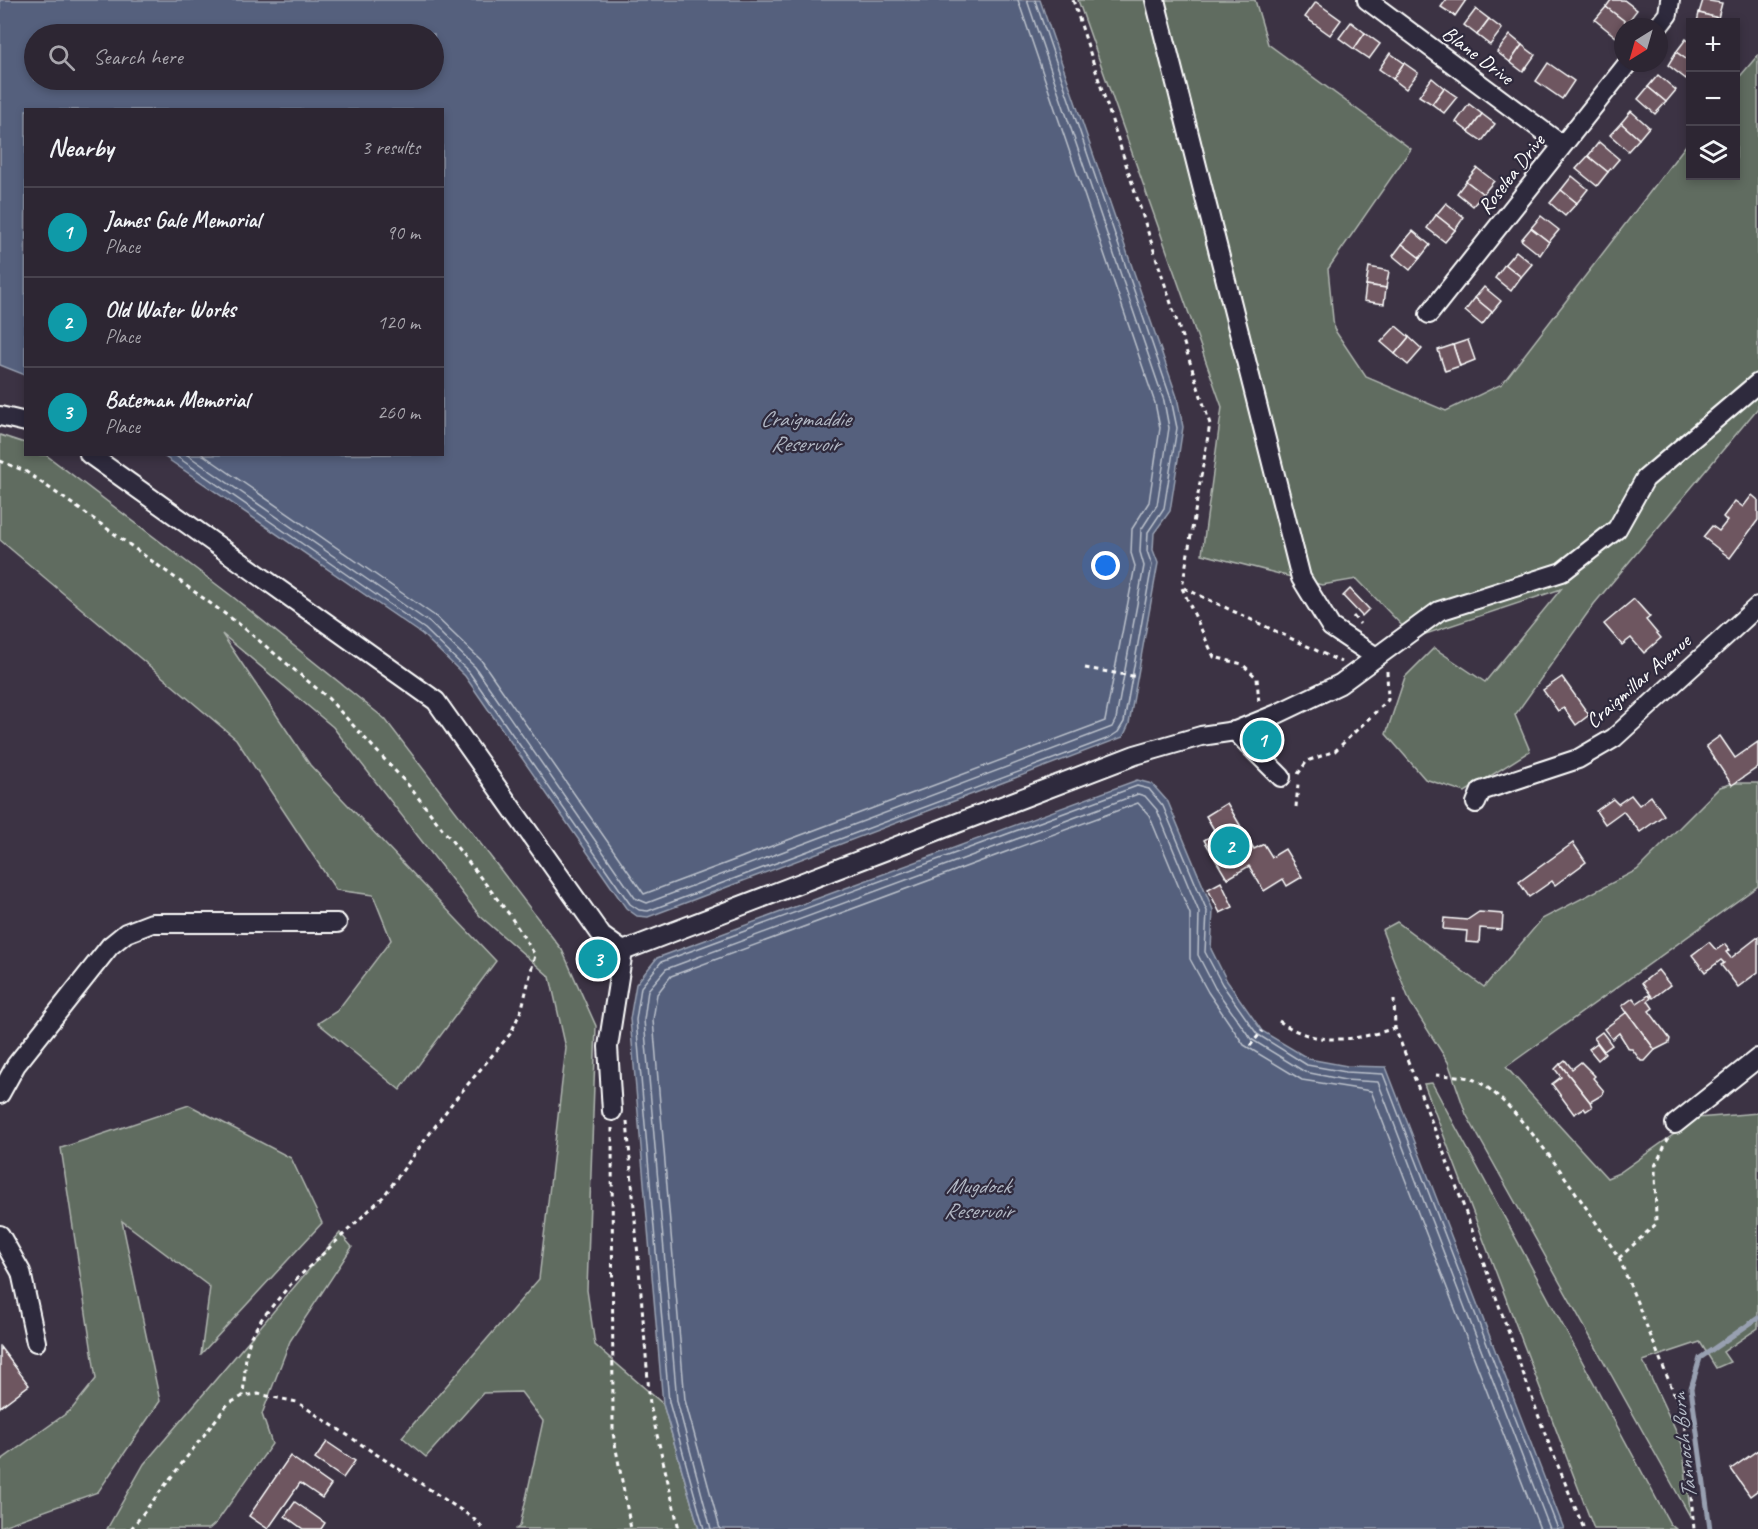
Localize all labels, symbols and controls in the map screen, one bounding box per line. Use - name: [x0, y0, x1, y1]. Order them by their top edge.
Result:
- north arrow: [1614, 18, 1668, 72]
- map controls: [1686, 18, 1740, 180]
- button: +: [1686, 18, 1740, 72]
- street label: Blane Drive: [1437, 20, 1521, 92]
- search box: [24, 24, 444, 90]
- icon: search: [45, 41, 78, 74]
- text: Search here: [93, 43, 183, 71]
- button: −: [1686, 72, 1740, 126]
- button: layers: [1686, 126, 1740, 180]
- street label: Roselea Drive: [1472, 128, 1551, 219]
- text: Nearby: [48, 131, 113, 164]
- text: 3 results: [361, 135, 420, 160]
- text: James Gale Memorial: [105, 206, 260, 234]
- text: 1: [63, 220, 72, 245]
- text: 90 m: [386, 220, 420, 245]
- text: Place: [105, 234, 140, 259]
- text: Old Water Works: [105, 296, 236, 324]
- text: 2: [63, 310, 72, 335]
- text: 120 m: [377, 310, 420, 335]
- text: Place: [105, 324, 140, 349]
- text: Bateman Memorial: [105, 386, 249, 414]
- text: 3: [63, 400, 72, 425]
- text: 260 m: [377, 400, 420, 425]
- water label: Craigmaddie Reservoir: [760, 405, 854, 458]
- text: Place: [105, 414, 140, 439]
- your location: [1091, 551, 1120, 580]
- street label: Craigmillar Avenue: [1580, 627, 1698, 734]
- pin: 1: [1242, 718, 1282, 762]
- pin: 2: [1210, 824, 1250, 868]
- pin: 3: [578, 936, 618, 982]
- water label: Mugdock Reservoir: [944, 1172, 1016, 1225]
- water label: Tannoch Burn: [1664, 1390, 1703, 1500]

